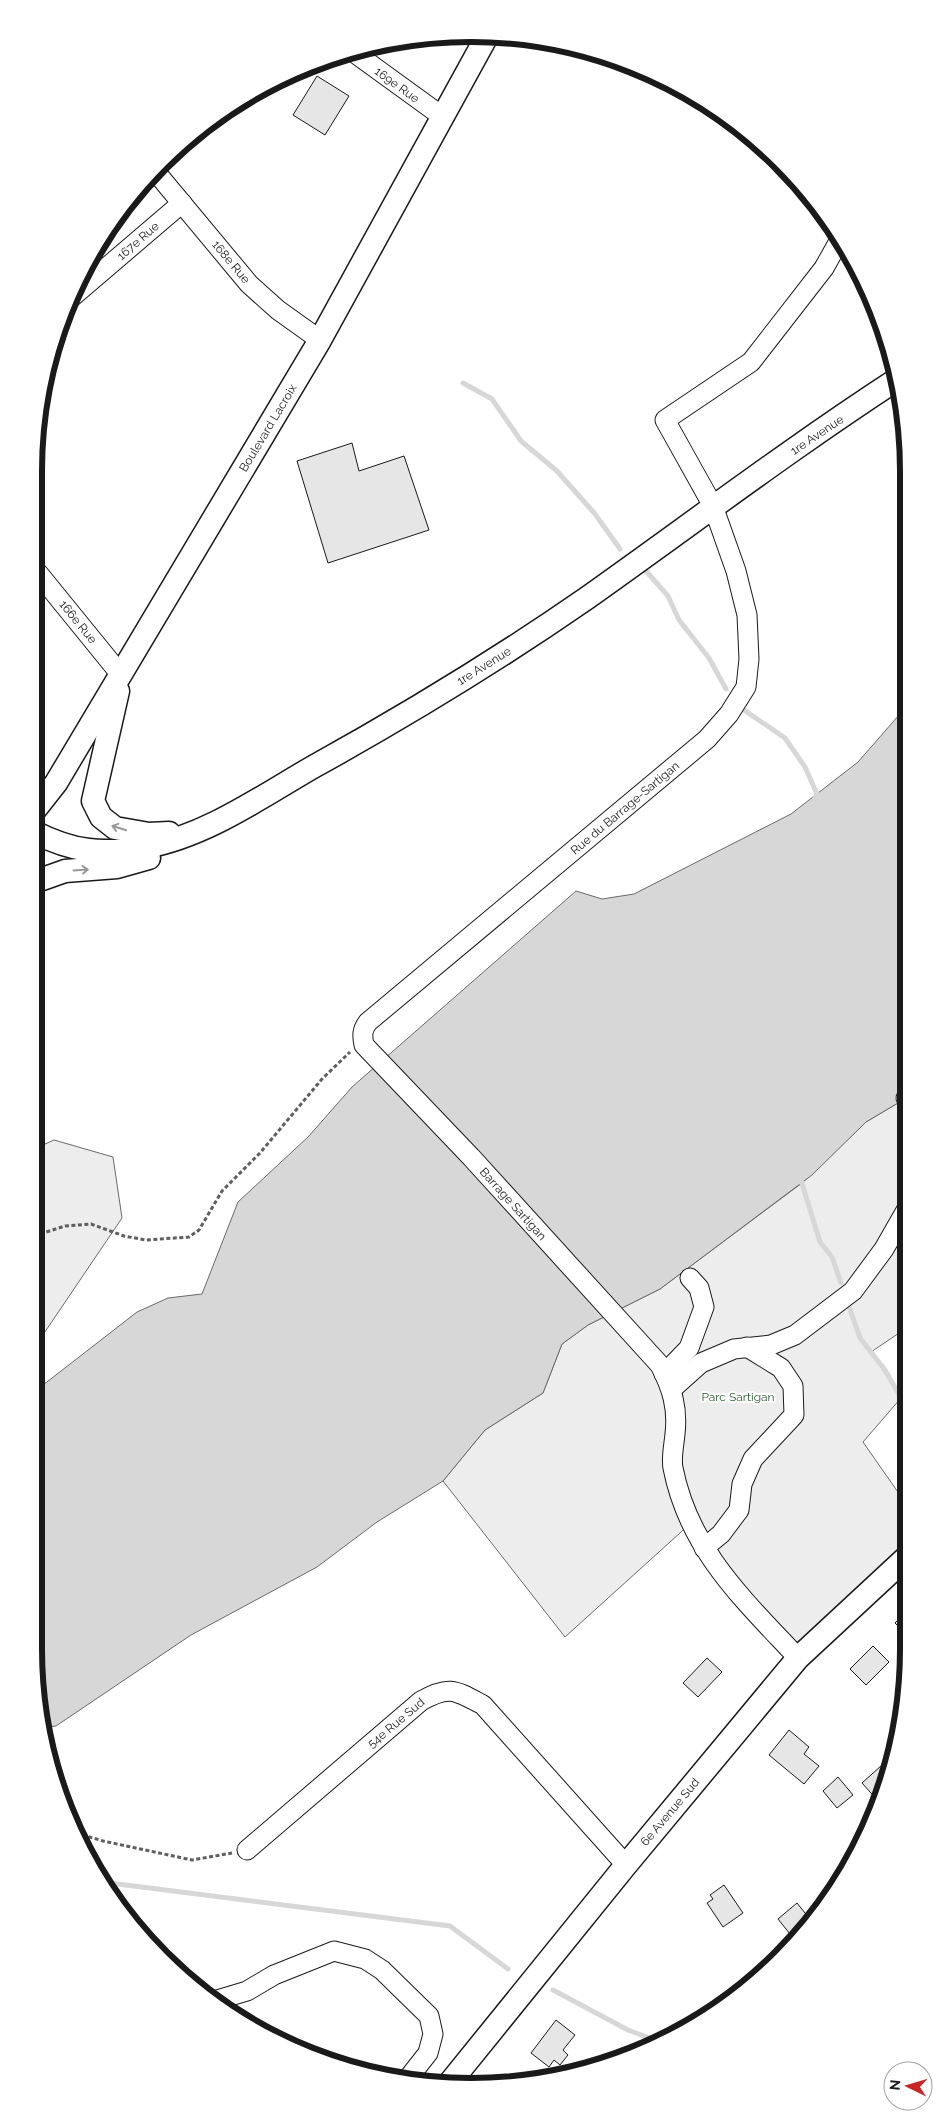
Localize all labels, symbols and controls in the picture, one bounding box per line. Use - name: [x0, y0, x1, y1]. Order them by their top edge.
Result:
- street label: 169e Rue: [372, 64, 422, 106]
- street label: 167e Rue: [114, 219, 162, 263]
- street label: 168e Rue: [209, 238, 253, 286]
- street label: Boulevard Lacroix: [236, 382, 300, 474]
- street label: 1re Avenue: [788, 412, 846, 458]
- street label: 166e Rue: [56, 598, 100, 646]
- street label: 1re Avenue: [454, 644, 514, 688]
- street label: Rue du Barrage-Sartigan: [568, 759, 682, 857]
- one-way arrow: [112, 822, 128, 832]
- one-way arrow: [72, 865, 88, 874]
- street label: Barrage Sartigan: [477, 1165, 549, 1243]
- park label: Parc Sartigan: [701, 1390, 775, 1404]
- street label: 54e Rue Sud: [365, 1695, 427, 1751]
- street label: 6e Avenue Sud: [638, 1775, 702, 1849]
- north arrow: [883, 2061, 933, 2111]
- text: N: [887, 2079, 903, 2091]

